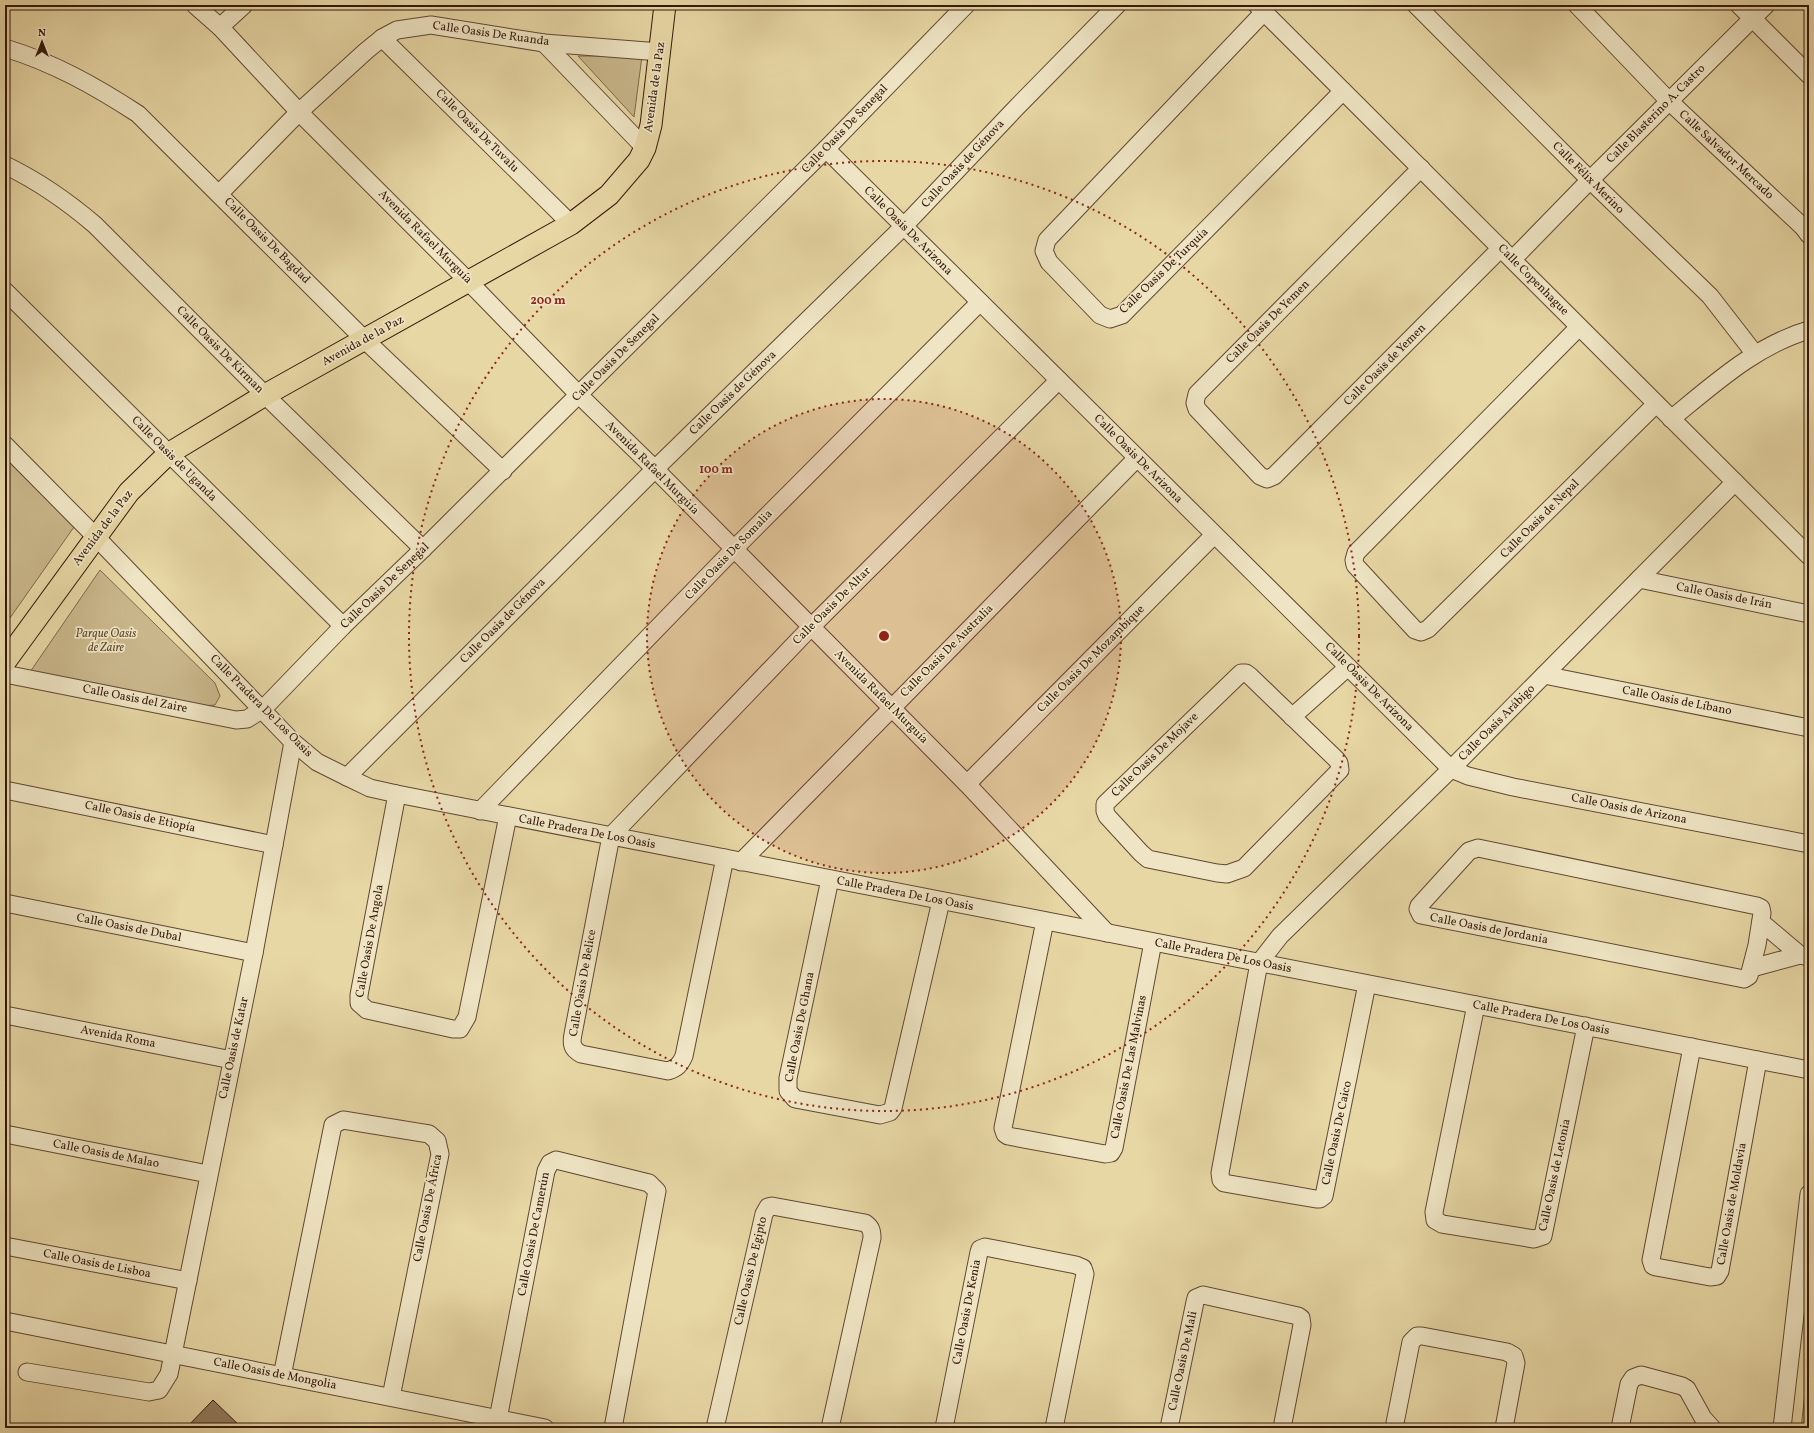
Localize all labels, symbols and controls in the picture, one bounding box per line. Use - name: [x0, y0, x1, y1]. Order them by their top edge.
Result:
- street label: Calle Oasis De Ruanda: [432, 18, 550, 50]
- north arrow: [22, 22, 62, 62]
- text: N: [38, 26, 46, 41]
- street label: Avenida de la Paz: [641, 41, 669, 133]
- street label: Calle Blasterino A. Castro: [1603, 61, 1709, 167]
- street label: Calle Oasis De Senegal: [798, 81, 892, 177]
- street label: Calle Oasis De Tuvalu: [432, 86, 522, 176]
- street label: Calle Salvador Mercado: [1675, 107, 1777, 203]
- street label: Calle Oasis de Génova: [918, 116, 1008, 212]
- street label: Calle Félix Merino: [1549, 139, 1627, 217]
- street label: Calle Oasis De Arizona: [860, 183, 956, 279]
- street label: Avenida Rafael Murguía: [375, 187, 475, 287]
- street label: Calle Oasis De Bagdad: [220, 194, 314, 288]
- street label: Calle Oasis De Turquía: [1116, 224, 1212, 318]
- street label: Calle Copenhague: [1494, 241, 1572, 319]
- street label: Calle Oasis De Yemen: [1223, 277, 1313, 367]
- text: 200 m: [530, 293, 566, 309]
- street label: Calle Oasis De Kirman: [173, 303, 267, 397]
- street label: Calle Oasis De Senegal: [569, 310, 664, 405]
- street label: Avenida de la Paz: [319, 312, 407, 370]
- street label: Calle Oasis de Yemen: [1340, 320, 1430, 410]
- street label: Calle Oasis de Génova: [686, 347, 780, 439]
- street label: Calle Oasis De Arizona: [1090, 411, 1186, 507]
- street label: Calle Oasis de Uganda: [128, 413, 220, 505]
- street label: Avenida Rafael Murguía: [602, 418, 702, 518]
- text: 100 m: [699, 462, 733, 478]
- street label: Calle Oasis de Nepal: [1497, 476, 1583, 562]
- street label: Avenida de la Paz: [69, 487, 137, 569]
- street label: Calle Oasis De Somalia: [682, 506, 776, 604]
- street label: Calle Oasis De Senegal: [337, 539, 433, 633]
- street label: Calle Oasis De Altar: [789, 563, 875, 649]
- street label: Calle Oasis de Génova: [457, 575, 549, 667]
- street label: Calle Oasis de Irán: [1675, 579, 1773, 613]
- street label: Calle Oasis De Australia: [897, 601, 997, 701]
- street label: Calle Oasis De Mozambique: [1034, 601, 1149, 716]
- park label: Parque Oasis de Zaire: [76, 626, 137, 656]
- centre of rings: [877, 629, 891, 643]
- street label: Calle Oasis De Arizona: [1321, 639, 1417, 735]
- street label: Avenida Rafael Murguía: [831, 647, 931, 747]
- street label: Calle Pradera De Los Oasis: [206, 651, 316, 761]
- street label: Calle Oasis del Zaire: [81, 681, 189, 717]
- street label: Calle Oasis Arábigo: [1455, 681, 1539, 765]
- street label: Calle Oasis de Líbano: [1621, 683, 1733, 719]
- street label: Calle Oasis De Mojave: [1108, 709, 1202, 801]
- street label: Calle Oasis de Arizona: [1570, 790, 1688, 828]
- street label: Calle Oasis de Etiopía: [83, 797, 197, 837]
- street label: Calle Pradera De Los Oasis: [517, 811, 657, 853]
- street label: Calle Pradera De Los Oasis: [835, 873, 975, 915]
- street label: Calle Oasis De Angola: [352, 883, 388, 999]
- street label: Calle Oasis de Dubal: [75, 910, 183, 946]
- street label: Calle Oasis de Jordania: [1429, 910, 1549, 948]
- street label: Calle Oasis De Belice: [566, 928, 600, 1038]
- street label: Calle Pradera De Los Oasis: [1153, 935, 1293, 977]
- street label: Calle Oasis De Ghana: [781, 970, 819, 1083]
- street label: Calle Oasis De Las Malvinas: [1107, 994, 1151, 1140]
- street label: Calle Oasis de Katar: [215, 995, 253, 1101]
- street label: Calle Pradera De Los Oasis: [1471, 997, 1611, 1039]
- street label: Avenida Roma: [79, 1022, 157, 1052]
- street label: Calle Oasis De Caico: [1318, 1079, 1356, 1187]
- street label: Calle Oasis de Letonia: [1535, 1117, 1575, 1233]
- street label: Calle Oasis de Malao: [51, 1136, 161, 1172]
- street label: Calle Oasis de Moldavia: [1713, 1142, 1751, 1266]
- street label: Calle Oasis De África: [409, 1153, 446, 1263]
- street label: Calle Oasis De Camerún: [514, 1171, 554, 1297]
- street label: Calle Oasis De Egipto: [731, 1215, 771, 1327]
- street label: Calle Oasis de Lisboa: [42, 1246, 152, 1282]
- street label: Calle Oasis De Kenia: [949, 1258, 985, 1366]
- street label: Calle Oasis De Mali: [1165, 1309, 1201, 1412]
- street label: Calle Oasis de Mongolia: [212, 1354, 338, 1394]

